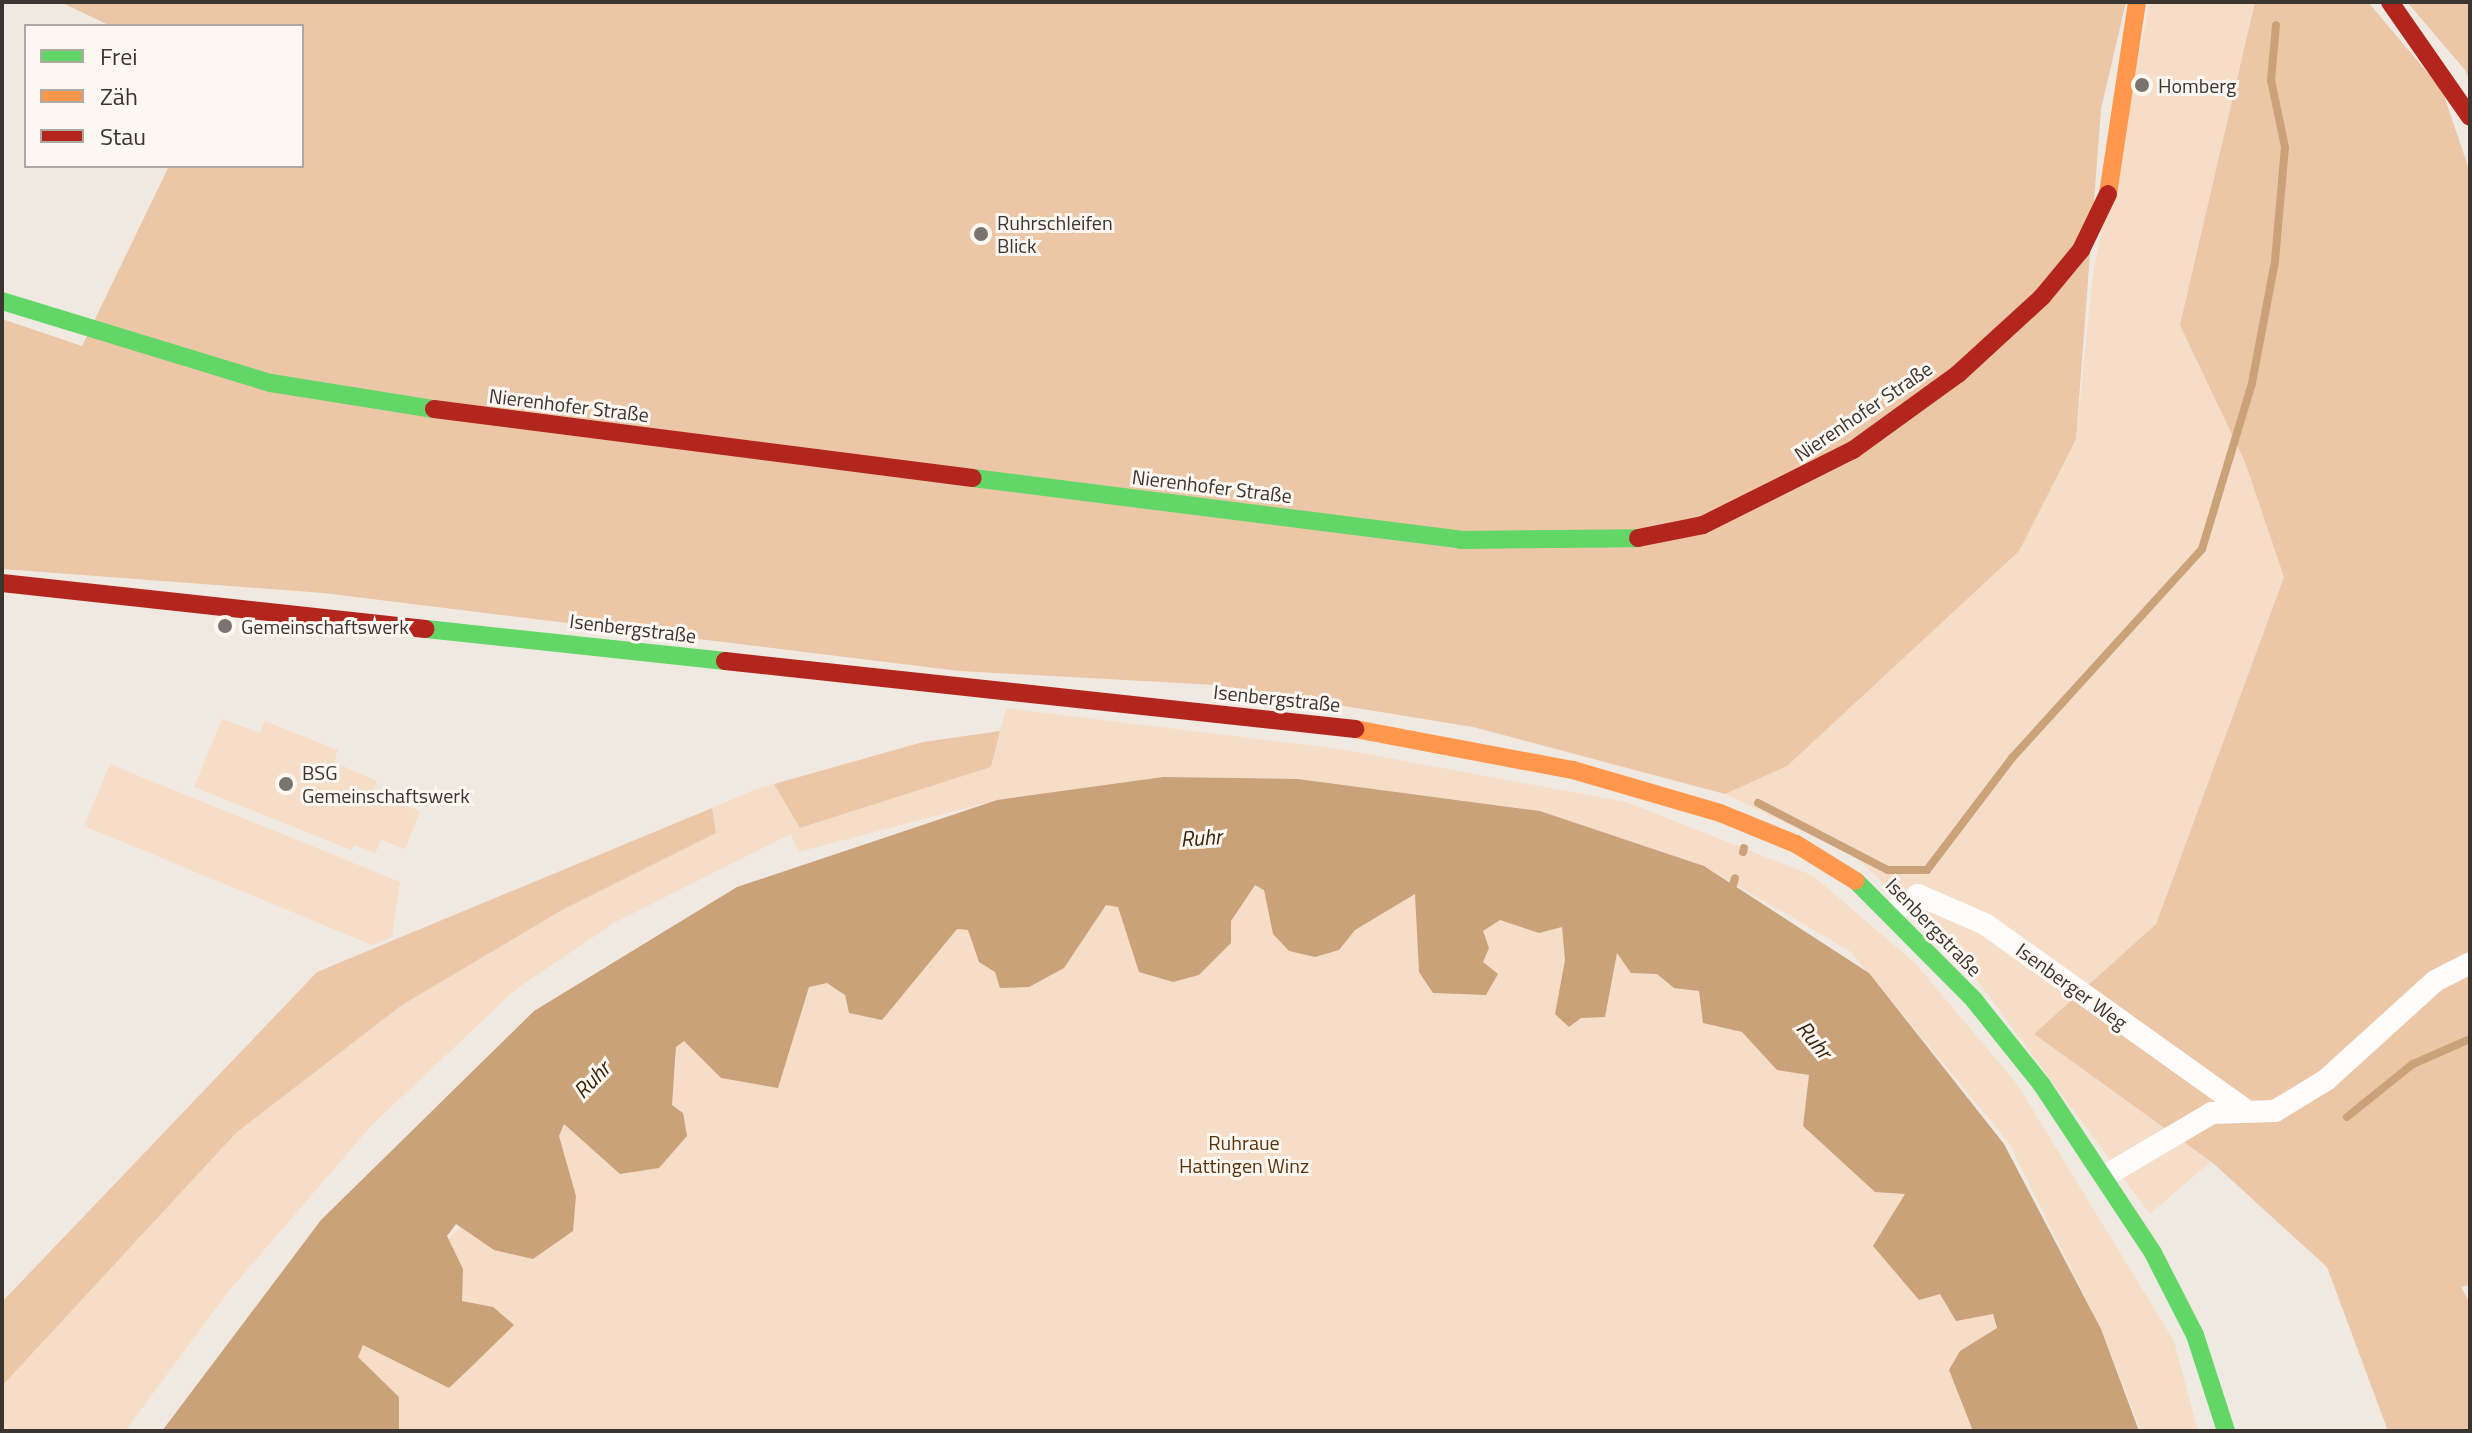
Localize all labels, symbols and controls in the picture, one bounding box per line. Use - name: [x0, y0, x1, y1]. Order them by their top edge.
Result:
- legend: [24, 24, 304, 168]
- text: Frei: [100, 38, 138, 74]
- place label: Homberg: [2158, 73, 2236, 97]
- marker: Homberg: [2133, 76, 2151, 94]
- text: Zäh: [100, 78, 138, 114]
- text: Stau: [100, 118, 146, 154]
- place label: Ruhrschleifen Blick: [997, 210, 1113, 257]
- marker: Ruhrschleifen Blick: [972, 225, 990, 243]
- street label: Nierenhofer Straße: [1790, 356, 1936, 466]
- street label: Nierenhofer Straße: [488, 383, 650, 427]
- street label: Nierenhofer Straße: [1131, 464, 1293, 508]
- street label: Isenbergstraße: [568, 608, 698, 648]
- place label: Gemeinschaftswerk: [241, 614, 409, 638]
- marker: Gemeinschaftswerk: [216, 617, 234, 635]
- street label: Isenbergstraße: [1212, 679, 1342, 717]
- place label: BSG Gemeinschaftswerk: [302, 760, 470, 807]
- marker: BSG Gemeinschaftswerk: [277, 775, 295, 793]
- water label: Ruhr: [1179, 823, 1223, 853]
- street label: Isenbergstraße: [1881, 873, 1987, 981]
- street label: Isenberger Weg: [2012, 938, 2132, 1034]
- water label: Ruhr: [1791, 1016, 1837, 1064]
- water label: Ruhr: [568, 1056, 616, 1104]
- park label: Ruhraue Hattingen Winz: [1179, 1131, 1309, 1178]

